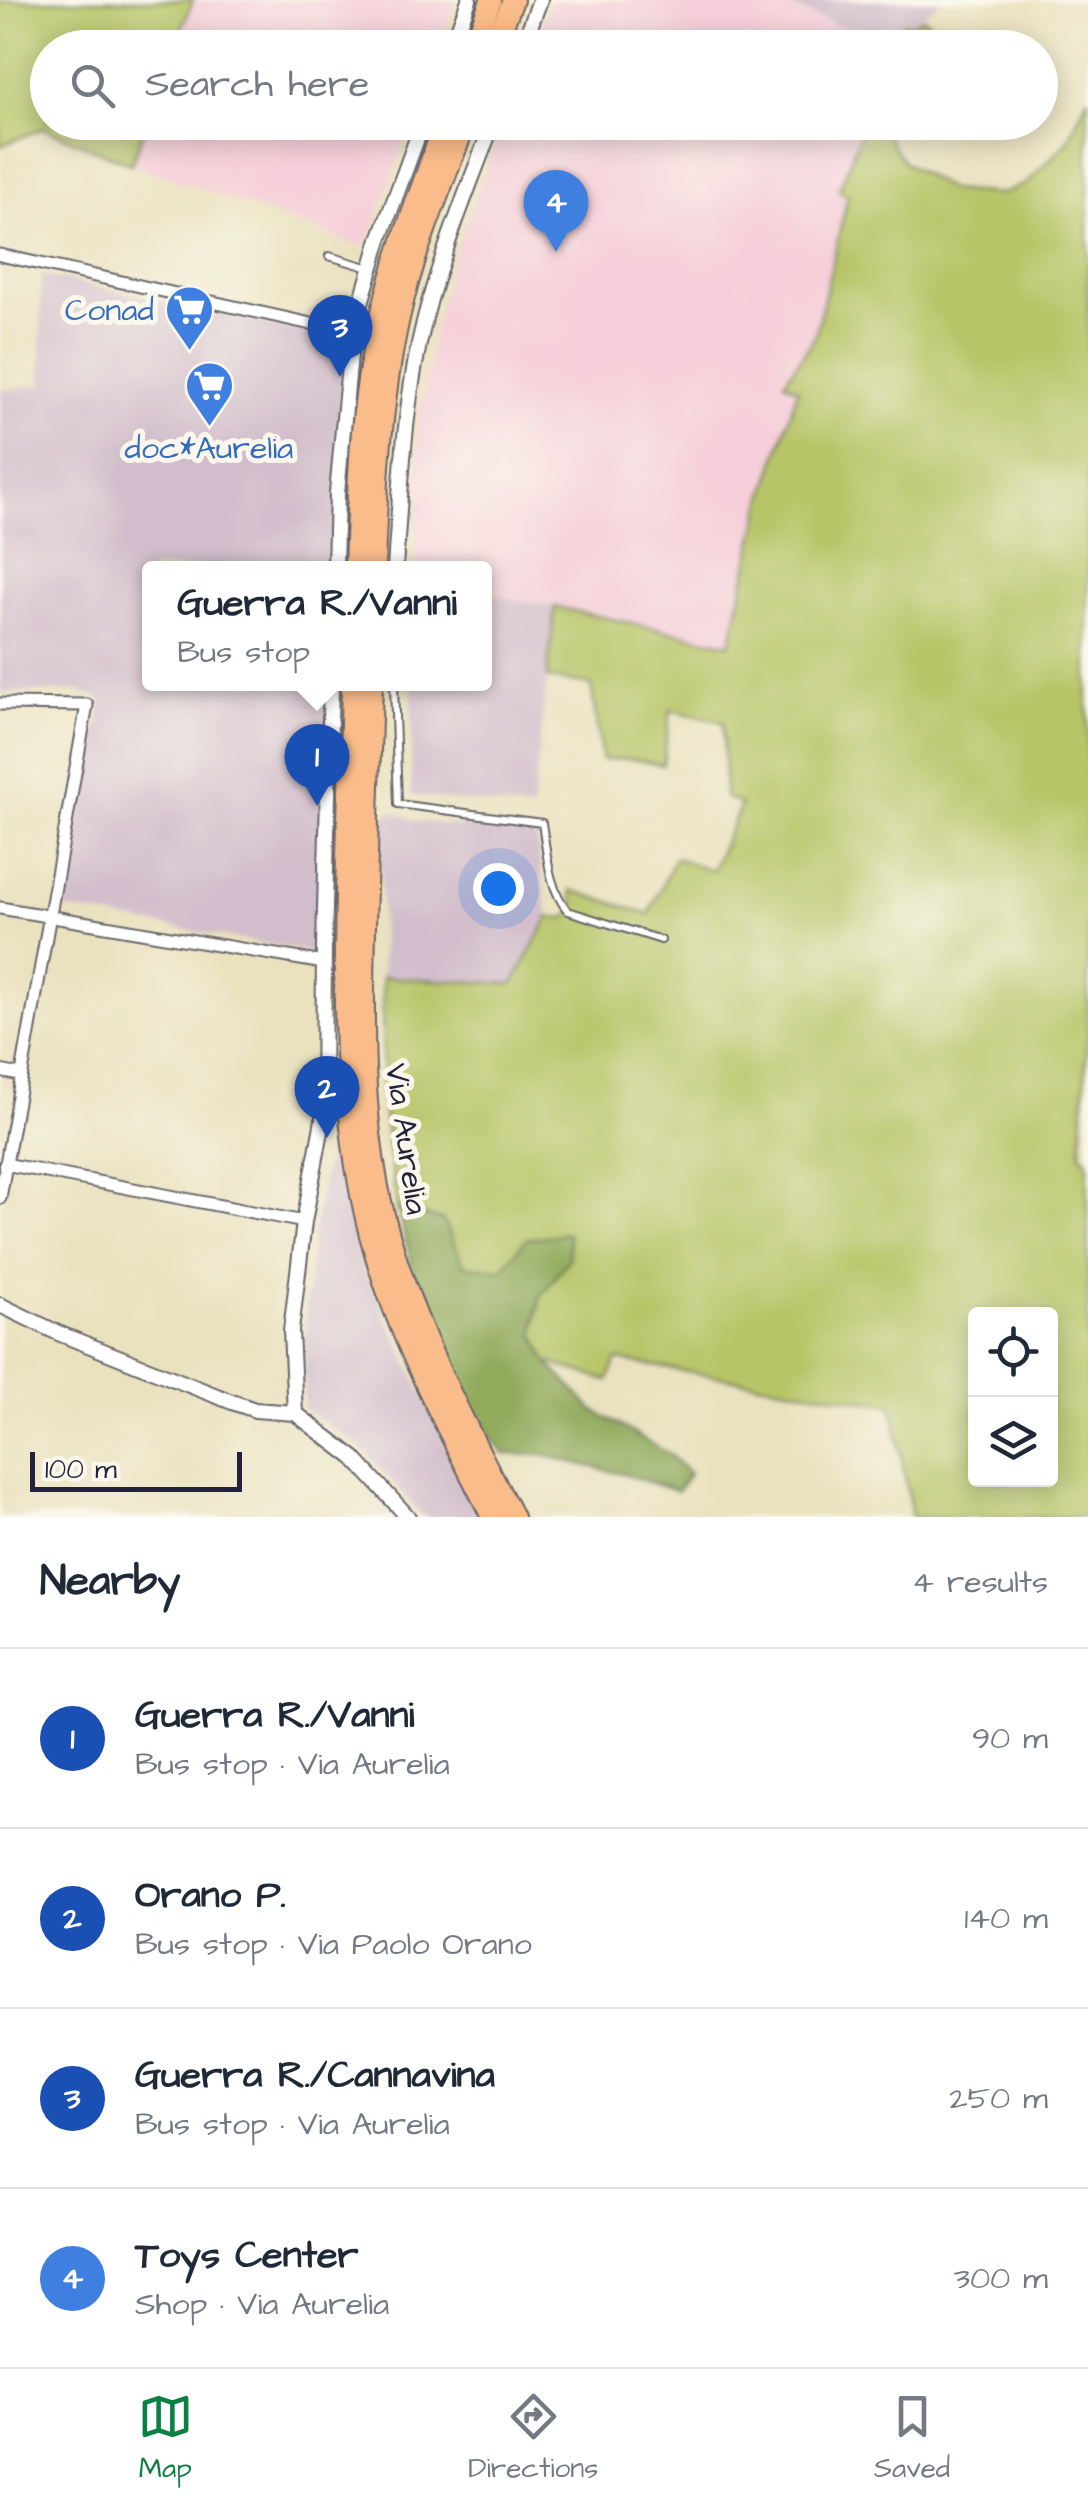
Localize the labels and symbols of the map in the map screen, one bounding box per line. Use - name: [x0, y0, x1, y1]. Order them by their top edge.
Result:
- pin: 4: [524, 170, 588, 252]
- supermarket icon: Conad: [163, 284, 215, 352]
- place label: Conad: [65, 288, 154, 333]
- pin: 3: [308, 294, 372, 377]
- supermarket icon: doc*Aurelia: [183, 360, 235, 428]
- place label: doc*Aurelia: [125, 426, 293, 471]
- pin: 1: [284, 724, 350, 806]
- your location: [473, 863, 524, 914]
- pin: 2: [294, 1056, 360, 1138]
- street label: Via Aurelia: [373, 1061, 439, 1217]
- scale bar: [30, 1447, 242, 1492]

